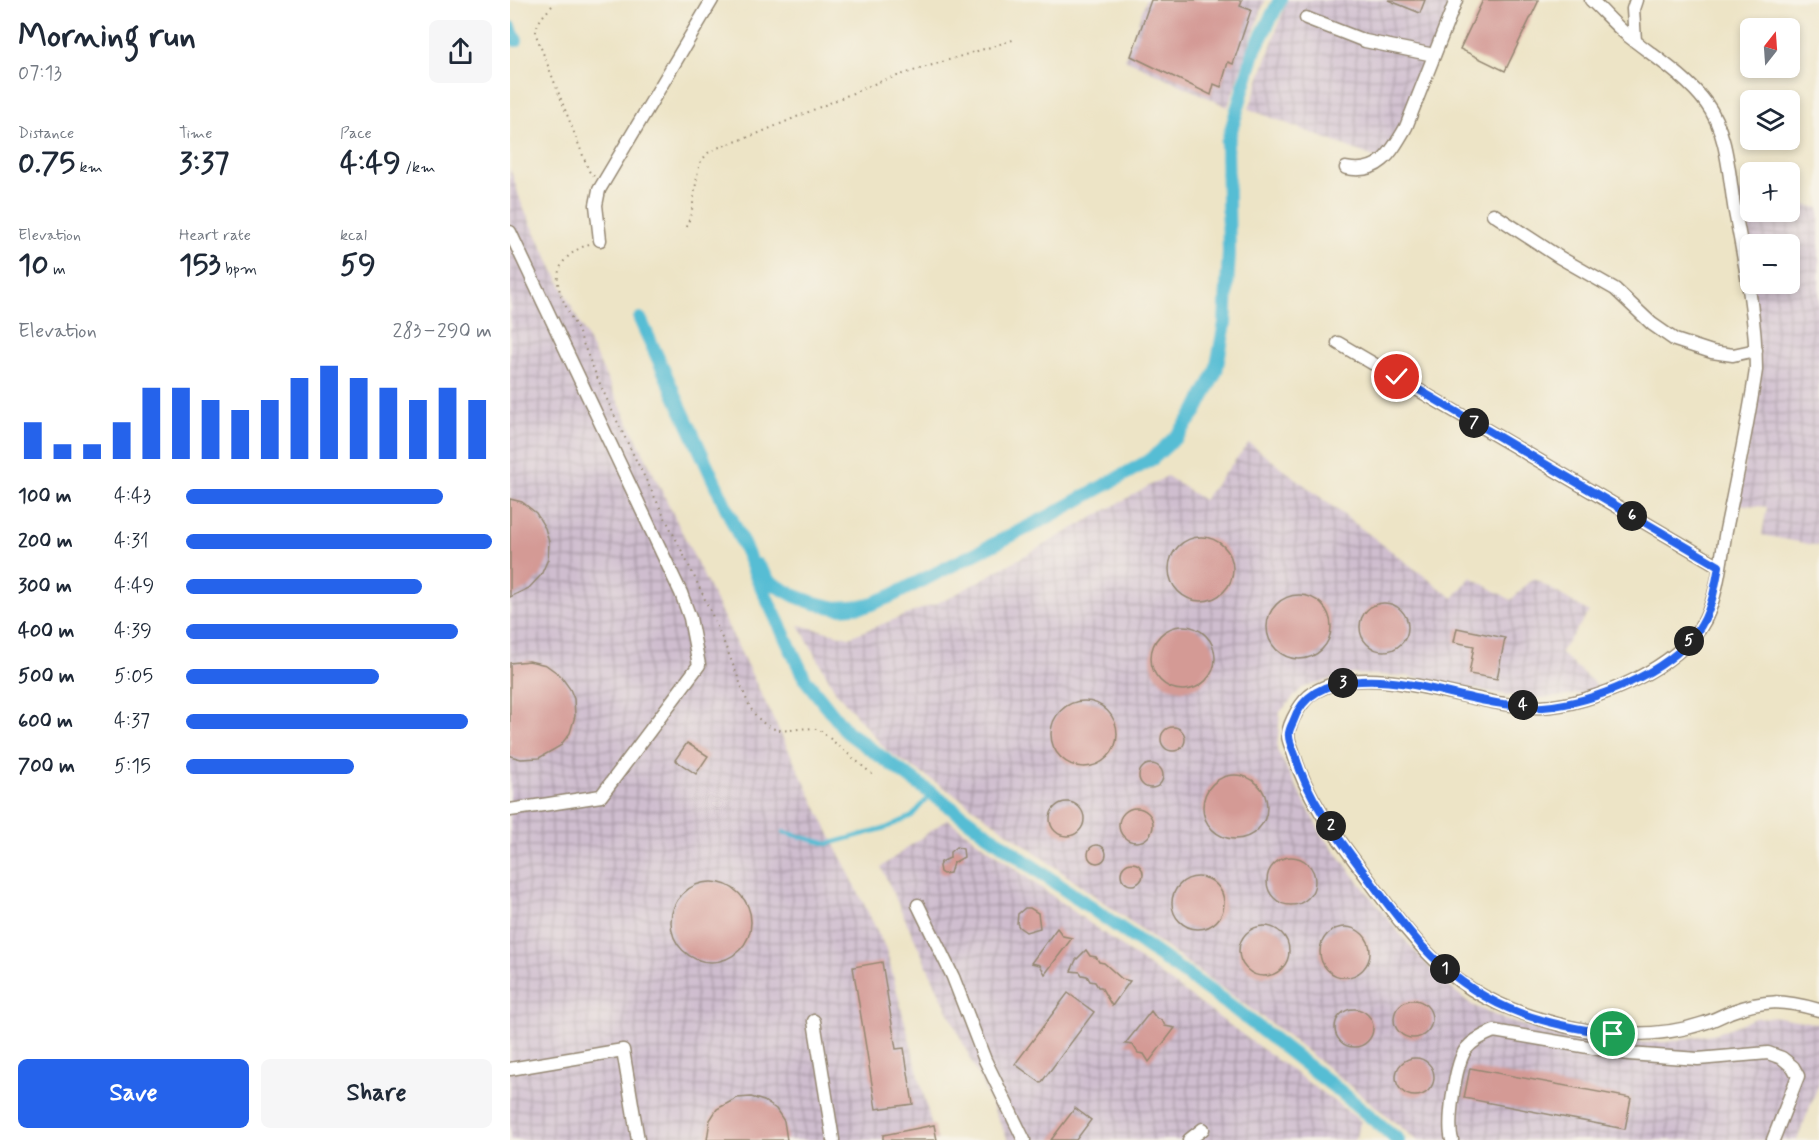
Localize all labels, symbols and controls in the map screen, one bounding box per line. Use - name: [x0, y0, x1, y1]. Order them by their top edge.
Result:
- text: Morning run: [18, 15, 196, 59]
- north arrow: [1740, 18, 1800, 78]
- map controls: [1740, 18, 1800, 294]
- button: share: [429, 20, 492, 83]
- text: 07:13: [18, 60, 62, 87]
- button: layers: [1740, 90, 1800, 150]
- text: Distance: [18, 123, 74, 144]
- text: Time: [179, 123, 213, 144]
- text: Pace: [340, 123, 372, 144]
- text: 0.75: [18, 144, 75, 183]
- text: 3:37: [179, 144, 229, 183]
- text: 4:49: [340, 144, 401, 183]
- text: km: [75, 157, 103, 178]
- text: /km: [401, 157, 435, 178]
- button: +: [1740, 162, 1800, 222]
- text: Elevation: [18, 225, 81, 246]
- text: Heart rate: [179, 225, 251, 246]
- text: kcal: [340, 225, 367, 246]
- button: −: [1740, 234, 1800, 294]
- text: 10: [18, 246, 49, 285]
- text: 153: [179, 246, 221, 285]
- text: 59: [340, 246, 376, 285]
- text: m: [49, 259, 66, 280]
- text: bpm: [221, 259, 257, 280]
- text: Elevation: [18, 318, 97, 345]
- text: 283–290 m: [393, 318, 492, 345]
- pin: [1371, 351, 1422, 402]
- icon: check: [1380, 360, 1413, 393]
- pin: 7: [1459, 408, 1489, 438]
- text: 7: [1469, 412, 1479, 433]
- text: 100 m: [18, 483, 72, 510]
- text: 4:43: [114, 483, 151, 510]
- pin: 6: [1617, 501, 1647, 531]
- text: 6: [1628, 505, 1636, 526]
- text: 200 m: [18, 528, 73, 555]
- text: 4:31: [114, 528, 149, 555]
- text: 300 m: [18, 573, 72, 600]
- text: 4:49: [114, 573, 155, 600]
- text: 400 m: [18, 618, 74, 645]
- text: 4:39: [114, 618, 152, 645]
- pin: 5: [1674, 626, 1704, 656]
- text: 5: [1684, 630, 1694, 651]
- text: 500 m: [18, 663, 75, 690]
- text: 5:05: [114, 663, 153, 690]
- pin: 3: [1328, 668, 1358, 698]
- text: 3: [1339, 672, 1347, 693]
- pin: 4: [1508, 690, 1538, 720]
- text: 4: [1518, 694, 1528, 715]
- text: 600 m: [18, 708, 73, 735]
- text: 4:37: [114, 708, 150, 735]
- text: 700 m: [18, 753, 75, 780]
- text: 5:15: [114, 753, 151, 780]
- pin: 2: [1316, 811, 1346, 841]
- text: 2: [1327, 815, 1335, 836]
- pin: 1: [1430, 954, 1460, 984]
- text: 1: [1441, 958, 1449, 979]
- pin: [1587, 1008, 1638, 1059]
- icon: arrive: [1596, 1017, 1629, 1050]
- button: Save: [18, 1059, 249, 1128]
- button: Share: [261, 1059, 492, 1128]

